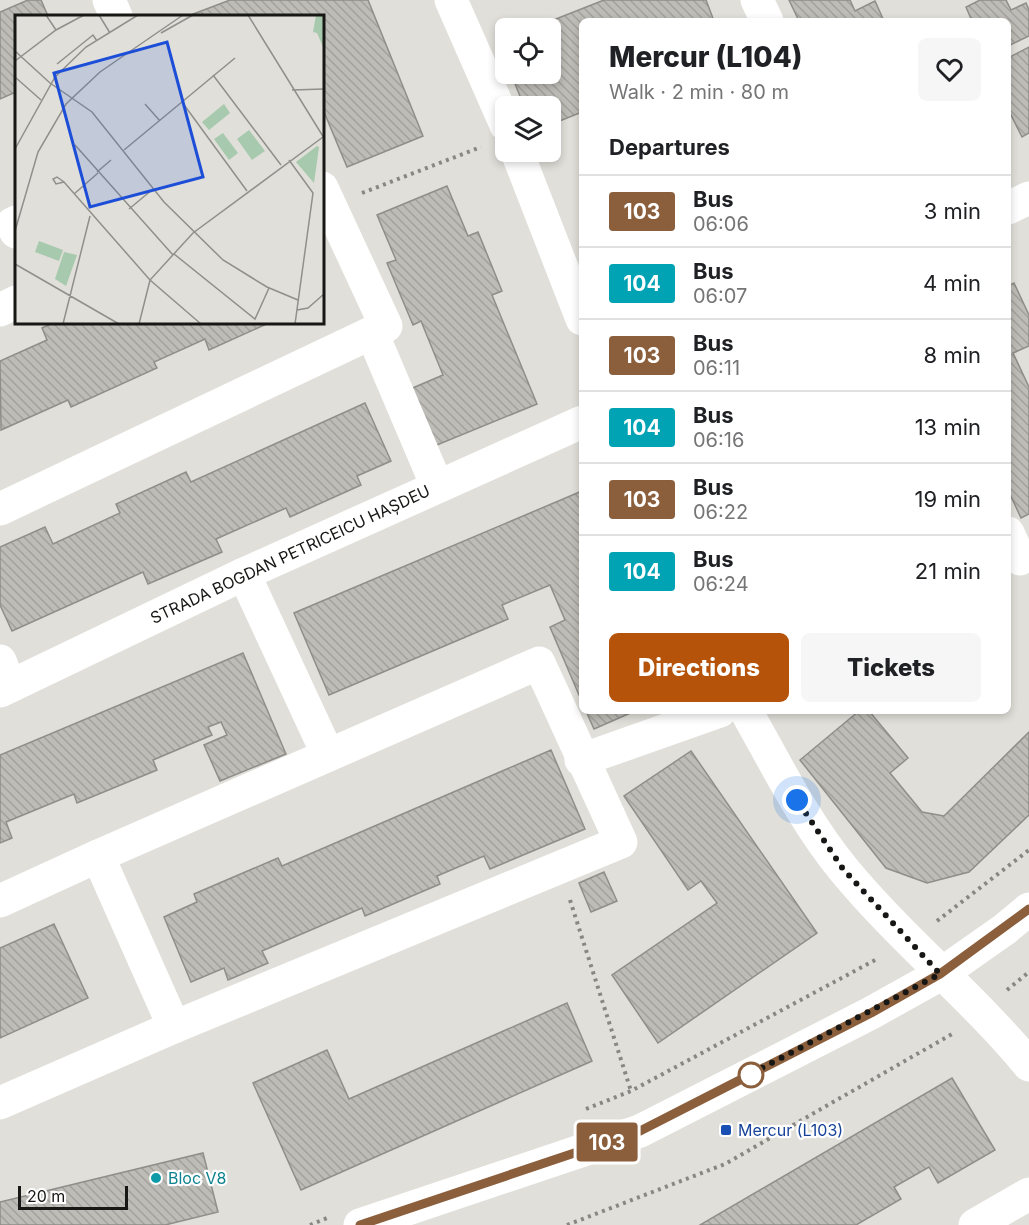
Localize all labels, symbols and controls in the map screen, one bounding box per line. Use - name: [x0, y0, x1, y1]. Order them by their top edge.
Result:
- inset map: [15, 15, 324, 324]
- map controls: [495, 18, 561, 162]
- button: locate: [495, 18, 561, 84]
- button: heart: [918, 38, 981, 101]
- text: Mercur (L104): [609, 40, 803, 74]
- text: Walk · 2 min · 80 m: [609, 80, 789, 104]
- button: layers: [495, 96, 561, 162]
- text: Departures: [609, 134, 730, 160]
- text: Bus: [693, 186, 734, 212]
- text: 3 min: [924, 198, 981, 224]
- text: 103: [624, 199, 660, 224]
- text: 06:06: [693, 212, 749, 236]
- text: Bus: [693, 258, 734, 284]
- text: 4 min: [923, 270, 981, 296]
- text: 104: [623, 271, 661, 296]
- text: 06:07: [693, 284, 747, 308]
- text: Bus: [693, 330, 734, 356]
- text: 8 min: [924, 342, 981, 368]
- text: 103: [624, 343, 660, 368]
- text: 06:11: [693, 356, 740, 380]
- text: Bus: [693, 402, 734, 428]
- text: 13 min: [915, 414, 981, 440]
- text: 104: [623, 415, 661, 440]
- text: 06:16: [693, 428, 744, 452]
- text: Bus: [693, 474, 734, 500]
- street label: STRADA BOGDAN PETRICEICU HAȘDEU: [147, 480, 433, 628]
- text: 19 min: [915, 486, 981, 512]
- text: 103: [624, 487, 660, 512]
- text: 06:22: [693, 500, 748, 524]
- text: Bus: [693, 546, 734, 572]
- text: 21 min: [915, 558, 981, 584]
- text: 104: [623, 559, 661, 584]
- text: 06:24: [693, 572, 749, 596]
- button: Directions: [609, 633, 789, 702]
- button: Tickets: [801, 633, 981, 702]
- your location: [782, 785, 812, 815]
- unlabelled marker: [738, 1062, 764, 1088]
- place label: Mercur (L103): [738, 1120, 843, 1140]
- line badge: 103: [572, 1122, 642, 1162]
- marker: Mercur (L103): [719, 1123, 733, 1137]
- text: 103: [589, 1130, 625, 1155]
- place label: Bloc V8: [168, 1168, 227, 1188]
- marker: Bloc V8: [149, 1171, 163, 1185]
- scale bar: [18, 1183, 128, 1210]
- text: 20 m: [27, 1186, 65, 1206]

